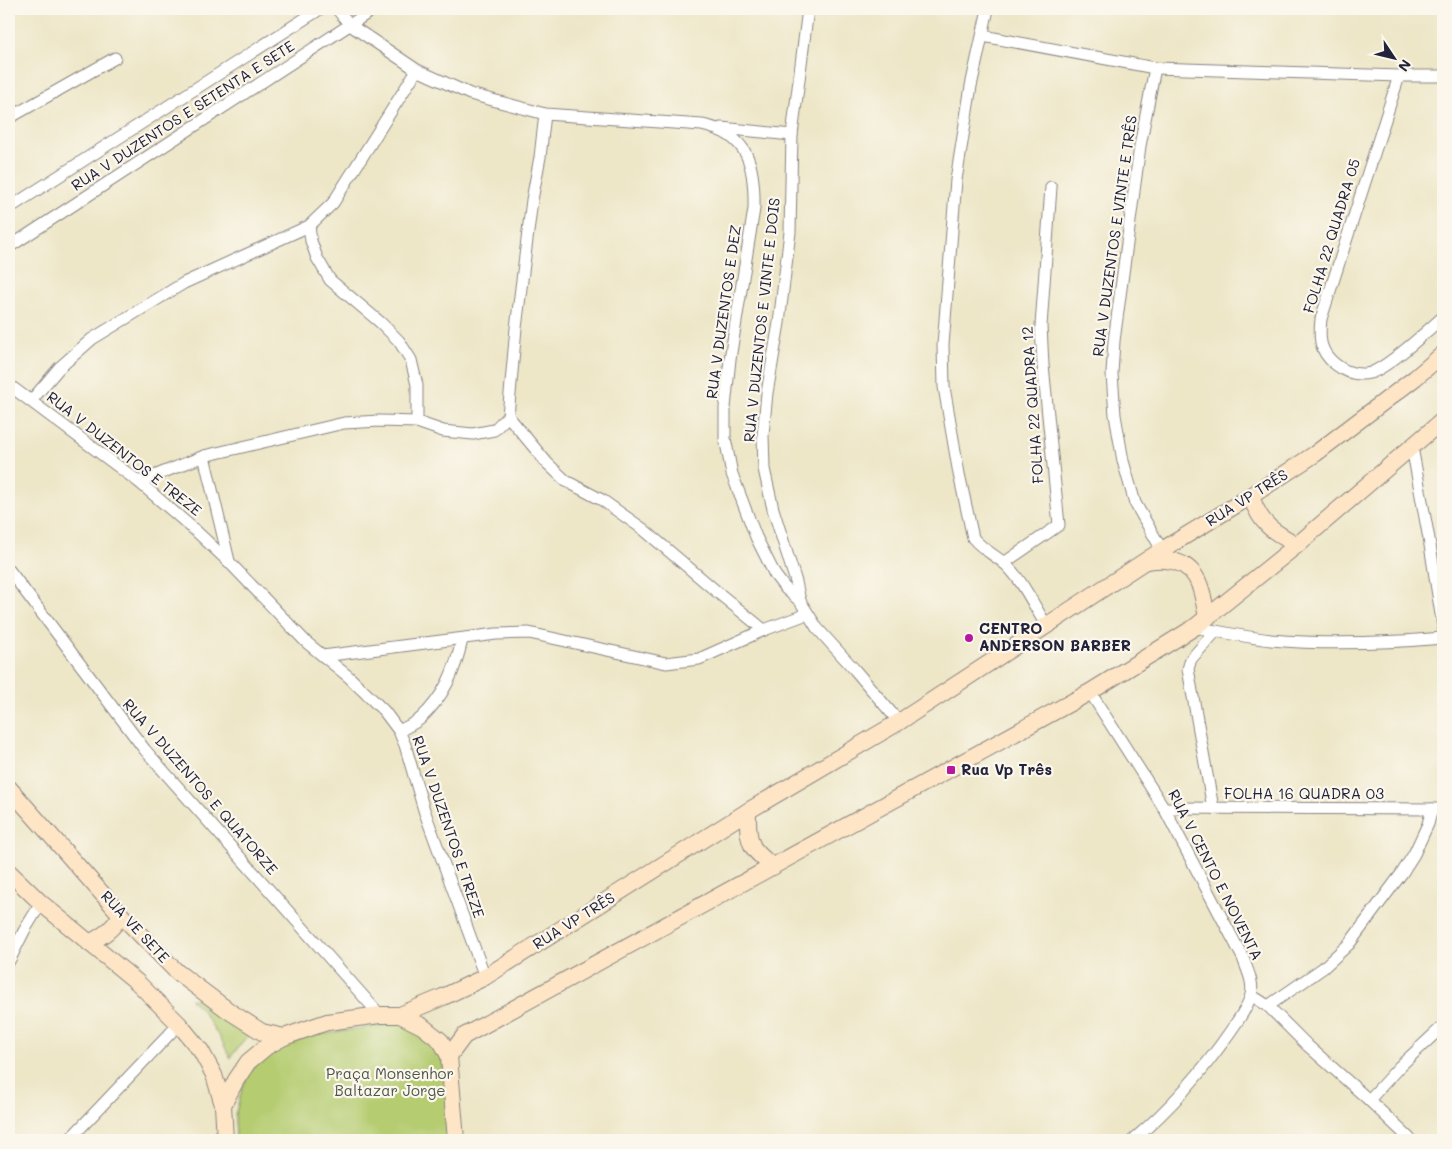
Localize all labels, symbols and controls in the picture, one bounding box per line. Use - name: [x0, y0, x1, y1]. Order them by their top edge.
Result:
- north arrow: [1370, 32, 1420, 82]
- street label: RUA V DUZENTOS E SETENTA E SETE: [67, 35, 298, 195]
- text: N: [1394, 56, 1416, 76]
- street label: RUA V DUZENTOS E VINTE E TRÊS: [1087, 114, 1141, 358]
- street label: FOLHA 22 QUADRA 05: [1298, 156, 1364, 315]
- street label: RUA V DUZENTOS E VINTE E DOIS: [738, 197, 784, 443]
- street label: RUA V DUZENTOS E DEZ: [701, 224, 745, 400]
- street label: FOLHA 22 QUADRA 12: [1017, 326, 1047, 484]
- street label: RUA V DUZENTOS E TREZE: [43, 386, 207, 520]
- street label: RUA VP TRÊS: [1202, 464, 1291, 530]
- place label: CENTRO ANDERSON BARBER: [979, 618, 1131, 655]
- marker: CENTRO ANDERSON BARBER: [963, 632, 975, 644]
- street label: RUA V DUZENTOS E QUATORZE: [119, 694, 283, 879]
- street label: RUA V DUZENTOS E TREZE: [408, 733, 490, 921]
- place label: Rua Vp Três: [961, 759, 1052, 779]
- marker: Rua Vp Três: [945, 764, 957, 776]
- street label: FOLHA 16 QUADRA 03: [1224, 783, 1384, 803]
- street label: RUA V CENTO E NOVENTA: [1164, 786, 1268, 963]
- street label: RUA VE SETE: [97, 886, 175, 967]
- street label: RUA VP TRÊS: [529, 887, 618, 953]
- park label: Praça Monsenhor Baltazar Jorge: [326, 1063, 454, 1100]

